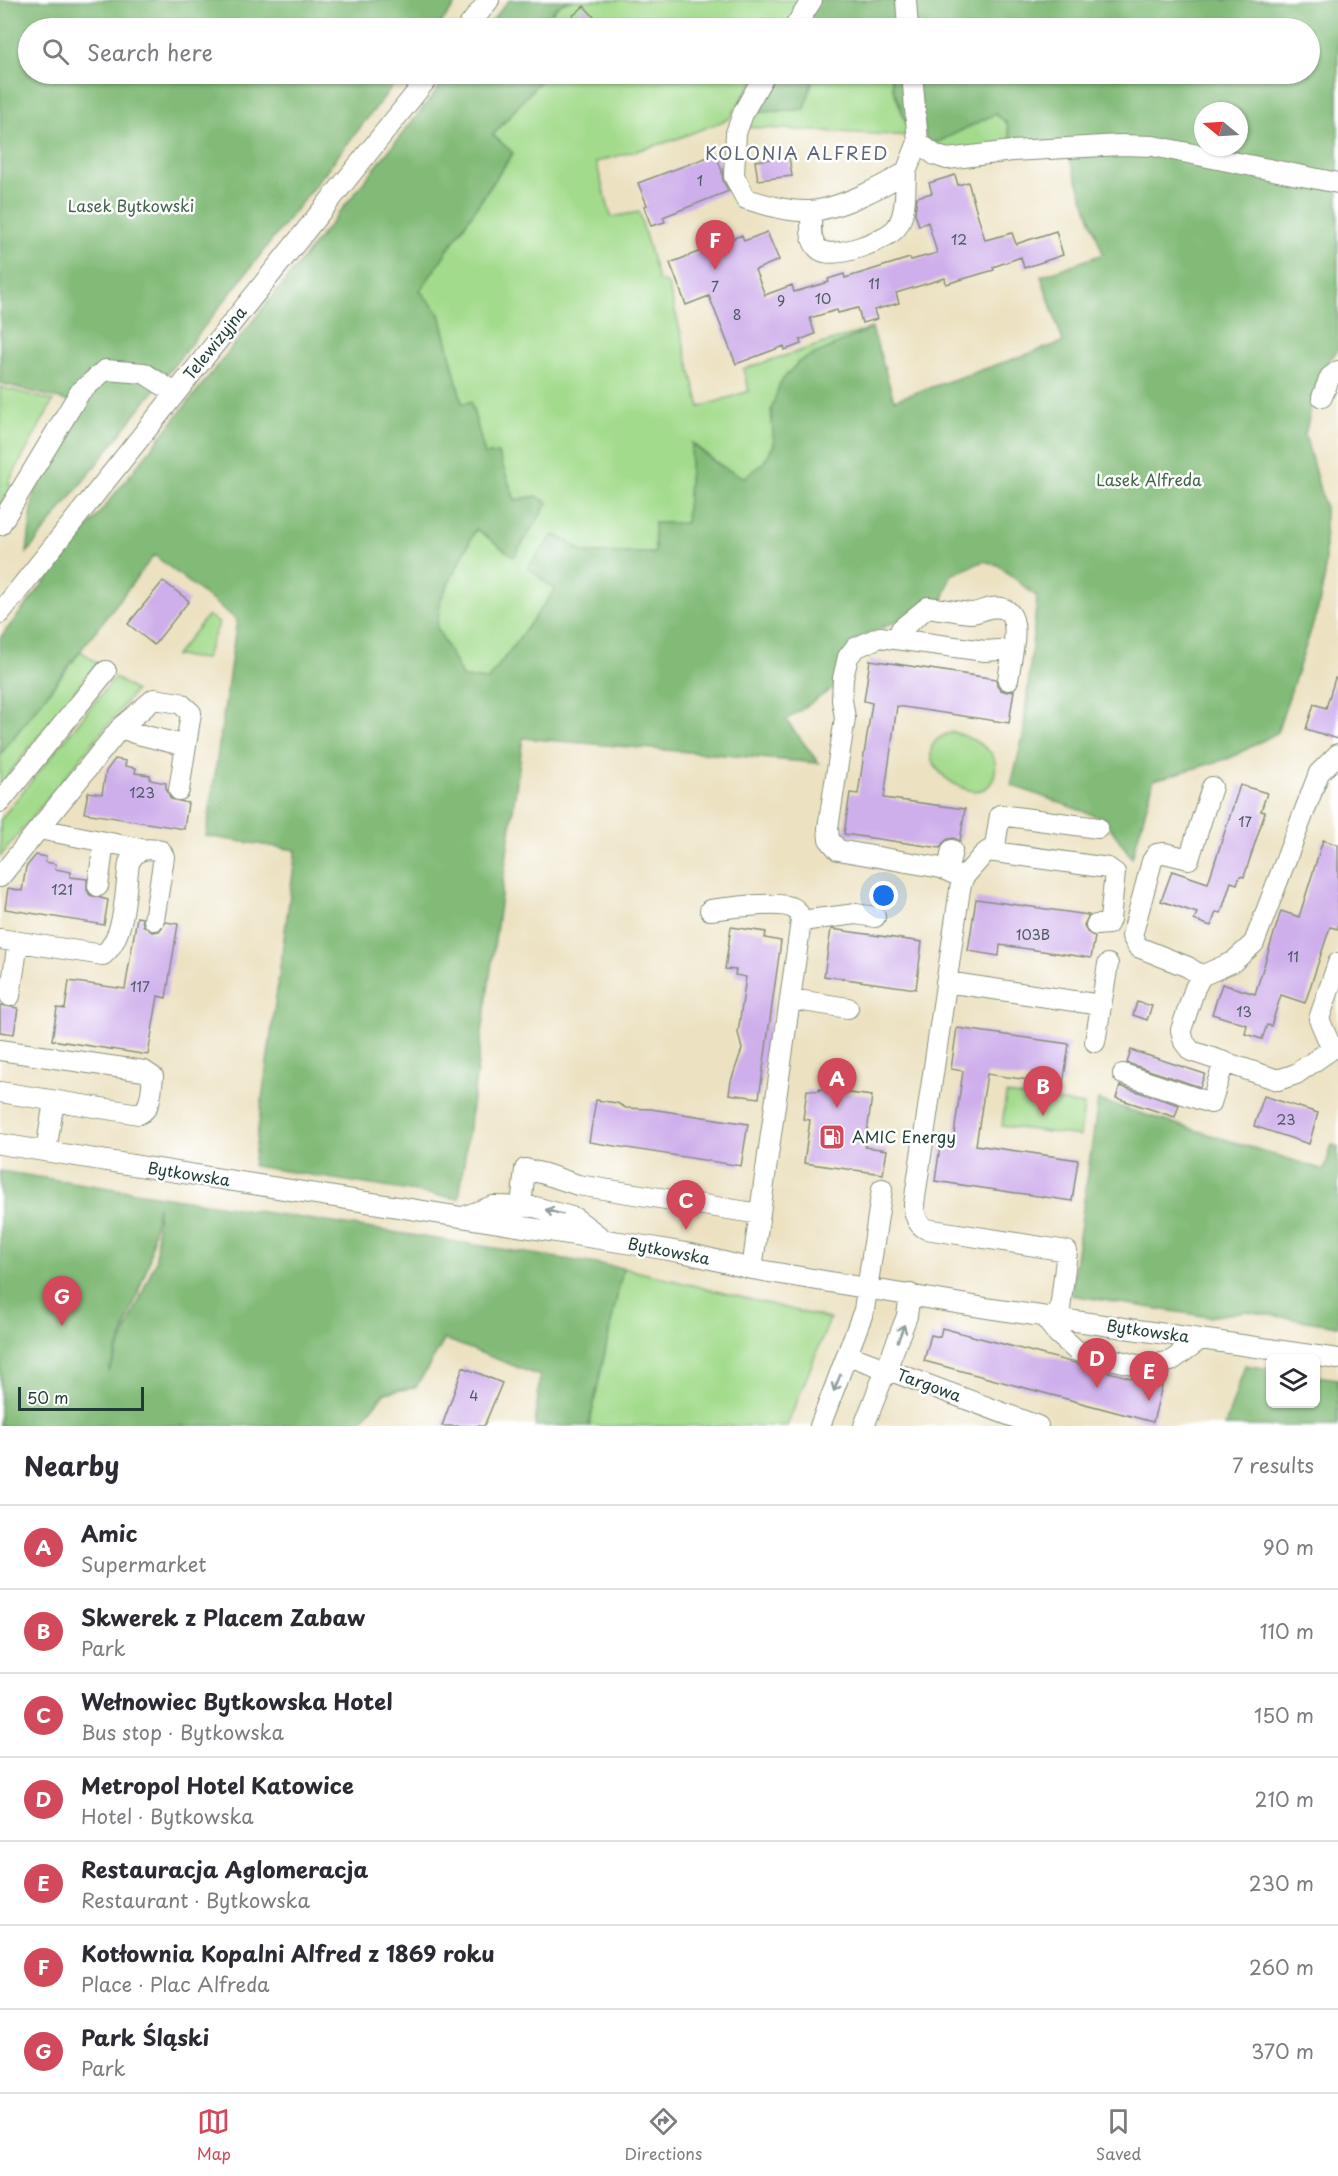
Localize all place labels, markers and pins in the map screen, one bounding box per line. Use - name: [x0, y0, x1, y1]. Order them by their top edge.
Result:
- pin: F: [696, 220, 734, 270]
- pin: A: [818, 1058, 856, 1108]
- pin: B: [1024, 1066, 1062, 1116]
- fuel station icon: AMIC Energy: [817, 1122, 847, 1152]
- place label: AMIC Energy: [852, 1124, 956, 1148]
- pin: C: [666, 1180, 706, 1230]
- pin: G: [42, 1276, 82, 1326]
- pin: D: [1078, 1338, 1116, 1388]
- pin: E: [1130, 1352, 1168, 1401]

